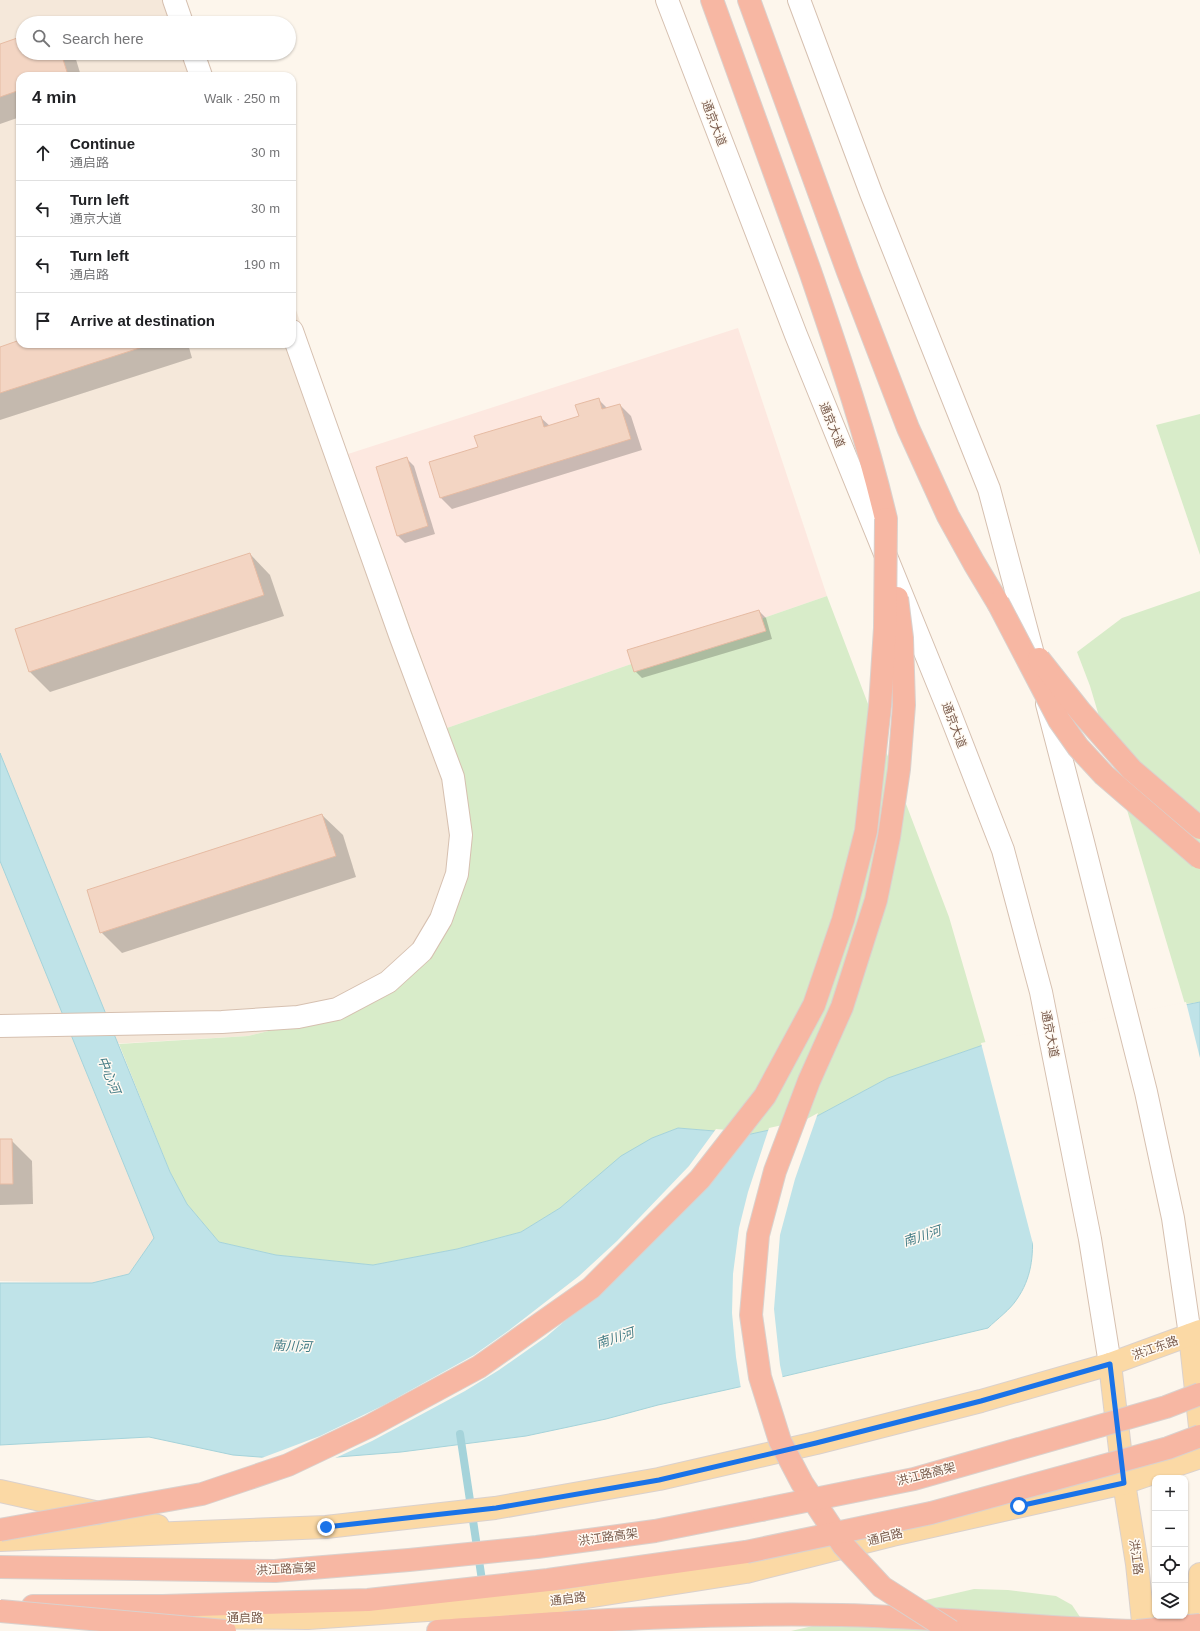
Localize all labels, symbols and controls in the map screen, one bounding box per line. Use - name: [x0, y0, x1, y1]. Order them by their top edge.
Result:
- search box: [16, 16, 296, 60]
- icon: search: [30, 27, 52, 49]
- text: Search here: [62, 30, 144, 47]
- text: 4 min: [32, 88, 76, 107]
- text: Walk · 250 m: [204, 91, 280, 106]
- street label: 通京大道: [699, 98, 729, 148]
- text: Continue: [70, 135, 135, 152]
- icon: ahead: [32, 142, 54, 164]
- text: 30 m: [251, 145, 280, 160]
- text: 通启路: [70, 155, 109, 170]
- text: Turn left: [70, 191, 129, 208]
- icon: left: [32, 198, 54, 220]
- text: 30 m: [251, 201, 280, 216]
- text: 通京大道: [70, 211, 122, 226]
- text: Turn left: [70, 247, 129, 264]
- icon: left: [32, 254, 54, 276]
- text: 190 m: [244, 257, 280, 272]
- text: 通启路: [70, 267, 109, 282]
- icon: arrive: [32, 310, 54, 332]
- text: Arrive at destination: [70, 312, 215, 329]
- street label: 通京大道: [817, 400, 847, 450]
- street label: 通京大道: [939, 700, 969, 750]
- street label: 通京大道: [1039, 1009, 1061, 1059]
- water label: 中心河: [95, 1054, 124, 1099]
- water label: 南川河: [901, 1222, 946, 1249]
- water label: 南川河: [594, 1324, 639, 1351]
- street label: 洪江东路: [1130, 1333, 1180, 1363]
- water label: 南川河: [272, 1338, 315, 1354]
- street label: 洪江路高架: [895, 1460, 957, 1488]
- map controls: [1152, 1475, 1188, 1619]
- button: +: [1152, 1475, 1188, 1511]
- route start: [1010, 1497, 1028, 1515]
- button: −: [1152, 1511, 1188, 1547]
- route end: [317, 1518, 335, 1536]
- street label: 洪江路高架: [577, 1526, 639, 1548]
- street label: 通启路: [866, 1526, 904, 1548]
- street label: 洪江路: [1127, 1538, 1145, 1576]
- button: locate: [1152, 1547, 1188, 1583]
- street label: 洪江路高架: [256, 1560, 316, 1578]
- button: layers: [1152, 1583, 1188, 1619]
- street label: 通启路: [549, 1590, 587, 1608]
- street label: 通启路: [227, 1611, 263, 1625]

